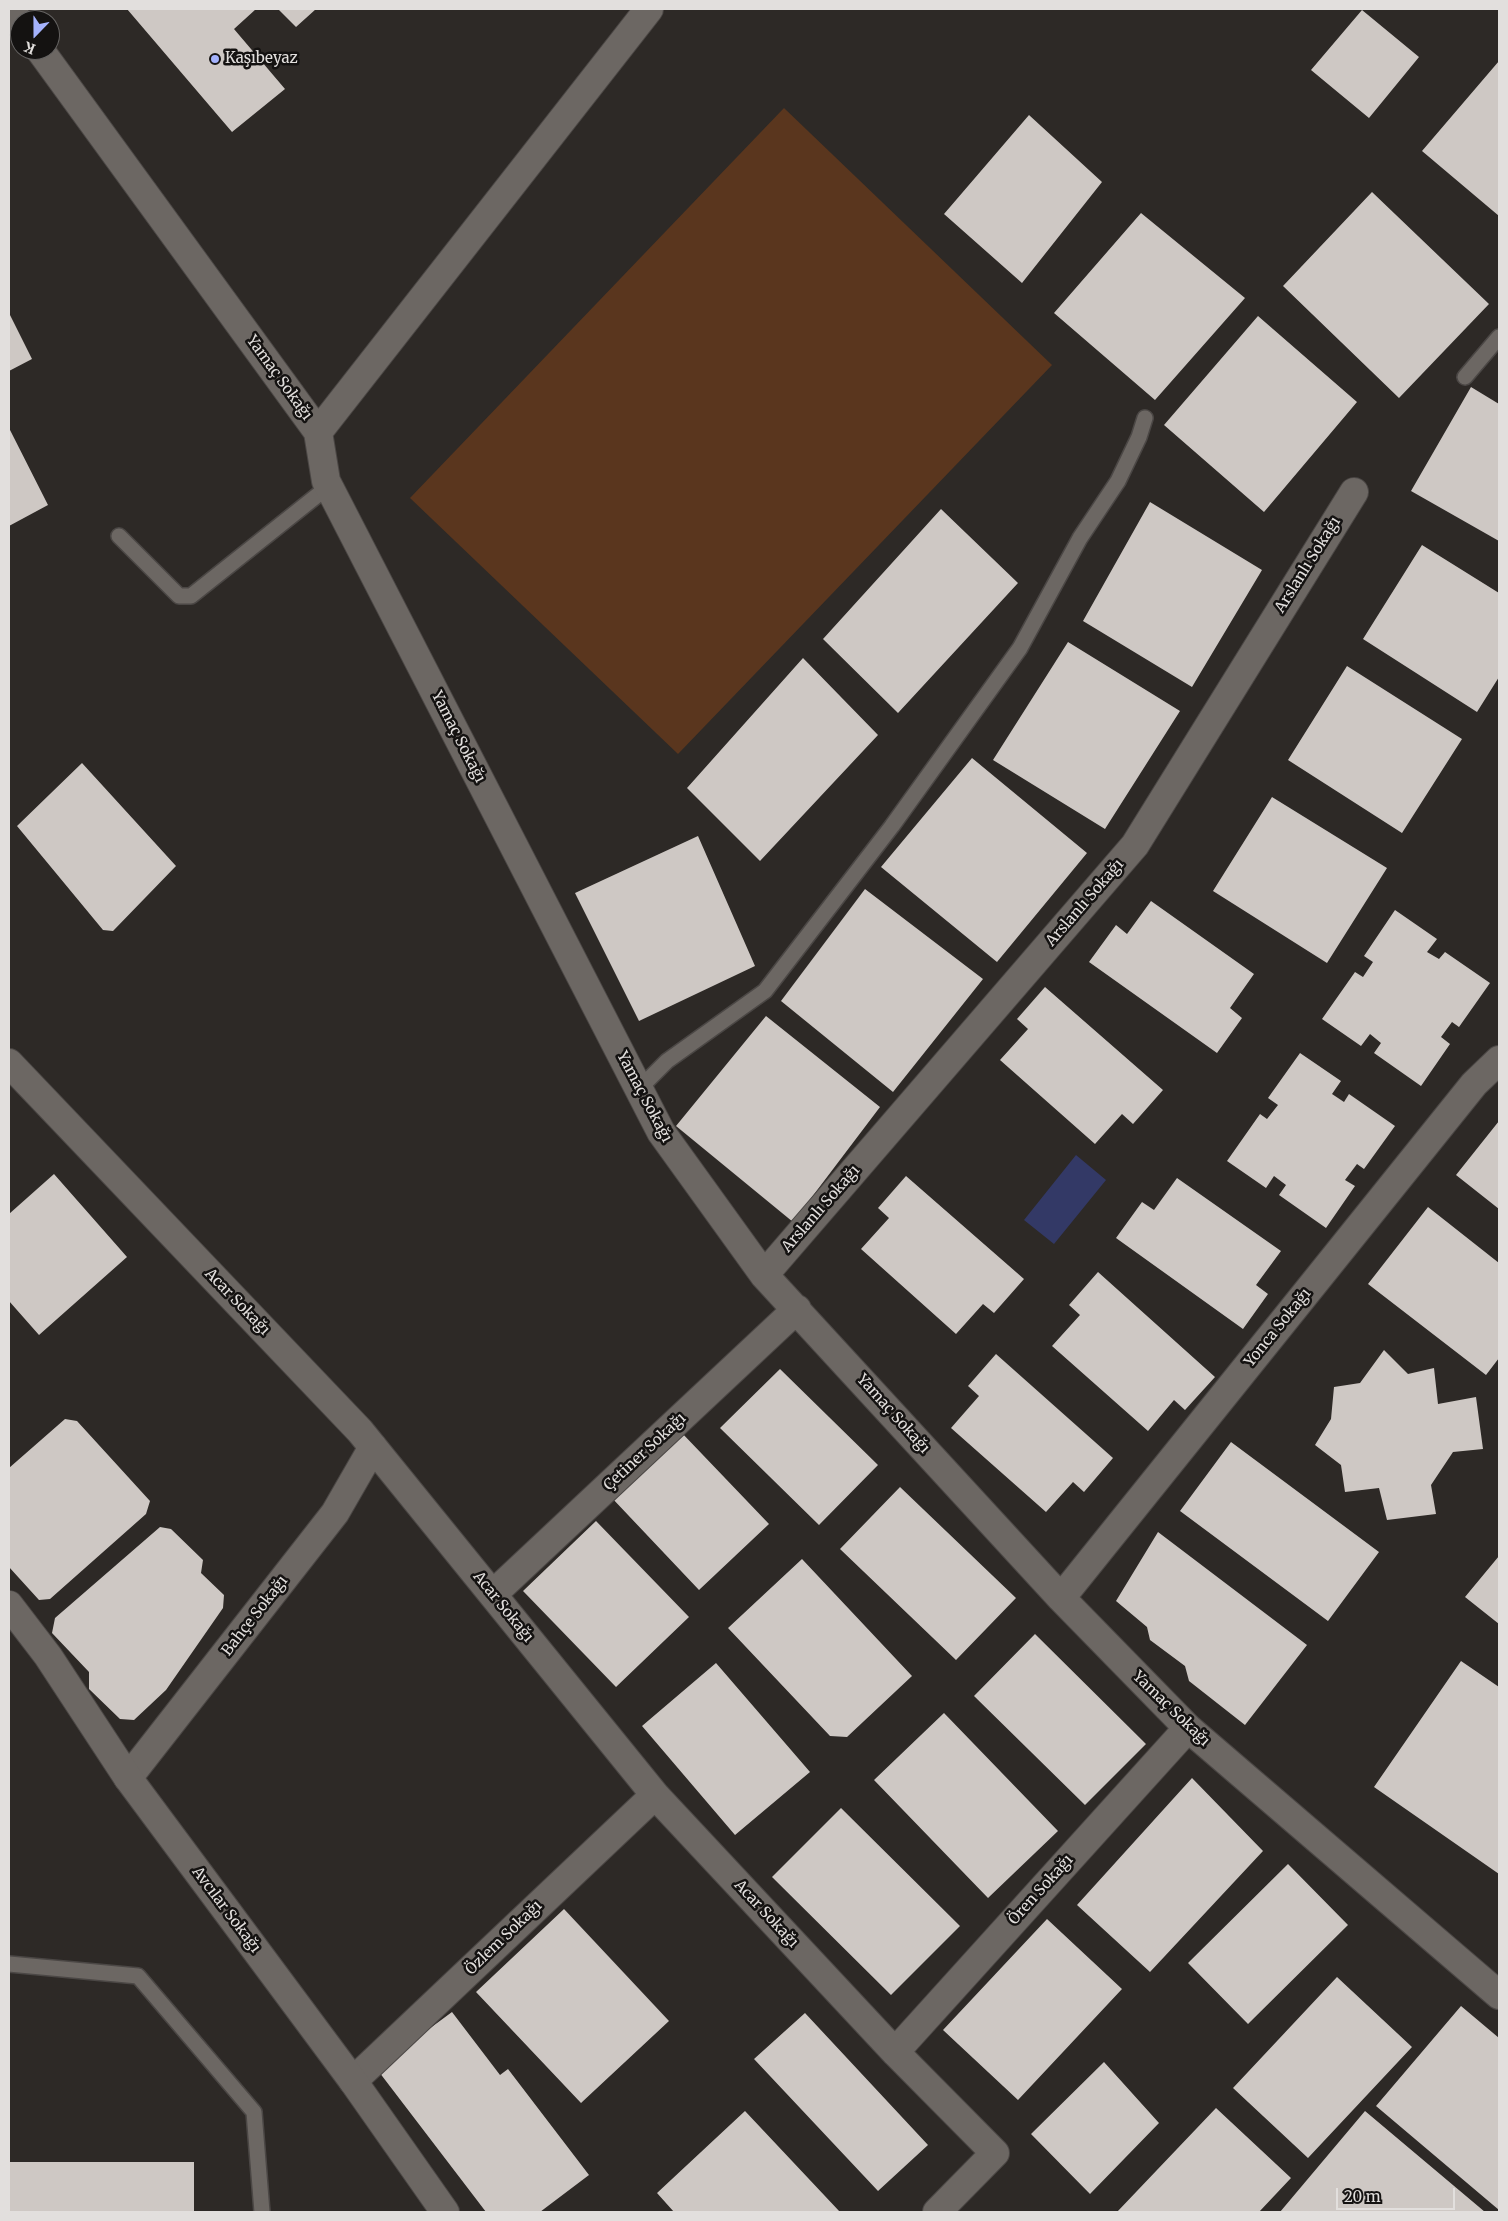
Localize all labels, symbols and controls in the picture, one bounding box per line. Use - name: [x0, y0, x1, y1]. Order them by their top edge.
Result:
- north arrow: [10, 10, 60, 60]
- text: K: [22, 38, 38, 58]
- place label: Kaşıbeyaz: [225, 50, 298, 68]
- marker: Kaşıbeyaz: [209, 53, 221, 65]
- street label: Yamaç Sokağı: [242, 332, 316, 424]
- street label: Arslanlı Sokağı: [1271, 514, 1345, 616]
- street label: Yamaç Sokağı: [427, 688, 489, 786]
- street label: Arslanlı Sokağı: [1042, 856, 1128, 950]
- street label: Yamaç Sokağı: [613, 1049, 675, 1145]
- street label: Arslanlı Sokağı: [778, 1162, 864, 1256]
- street label: Acar Sokağı: [201, 1265, 273, 1339]
- street label: Yonca Sokağı: [1241, 1285, 1315, 1371]
- street label: Yamaç Sokağı: [853, 1371, 933, 1457]
- street label: Çetiner Sokağı: [600, 1409, 690, 1495]
- street label: Acar Sokağı: [469, 1568, 537, 1646]
- street label: Bahçe Sokağı: [218, 1572, 292, 1660]
- street label: Yamaç Sokağı: [1129, 1668, 1213, 1750]
- street label: Ören Sokağı: [1005, 1851, 1077, 1929]
- street label: Avcılar Sokağı: [188, 1864, 264, 1956]
- street label: Acar Sokağı: [730, 1877, 802, 1951]
- street label: Özlem Sokağı: [462, 1897, 546, 1979]
- scale bar: [1338, 2178, 1457, 2210]
- text: 20 m: [1344, 2187, 1381, 2206]

